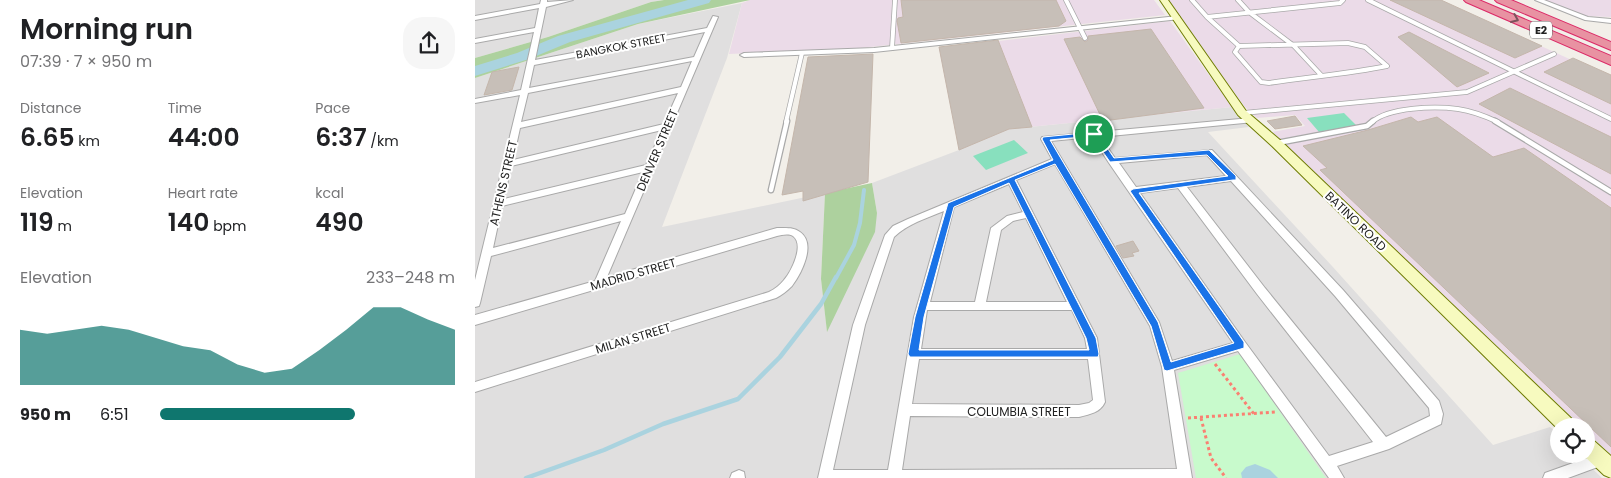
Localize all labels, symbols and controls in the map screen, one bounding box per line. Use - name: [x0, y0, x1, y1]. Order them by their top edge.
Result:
- text: Morning run: [20, 10, 193, 49]
- one-way arrow: [1510, 13, 1519, 24]
- button: share: [403, 17, 455, 69]
- road number: E2: [1530, 22, 1552, 38]
- street label: BANGKOK STREET: [575, 29, 668, 63]
- text: 07:39 · 7 × 950 m: [20, 50, 152, 73]
- text: Distance: [20, 98, 81, 118]
- text: Time: [168, 98, 202, 118]
- text: Pace: [315, 98, 350, 118]
- street label: DENVER STREET: [632, 106, 682, 194]
- pin: [1073, 113, 1115, 155]
- text: 6.65: [20, 120, 75, 155]
- text: 44:00: [168, 120, 240, 155]
- text: 6:37: [315, 120, 367, 155]
- icon: arrive: [1080, 120, 1108, 148]
- text: km: [75, 131, 100, 151]
- text: /km: [367, 131, 399, 151]
- street label: ATHENS STREET: [485, 138, 521, 227]
- text: Elevation: [20, 183, 83, 203]
- text: Heart rate: [168, 183, 238, 203]
- text: kcal: [315, 183, 344, 203]
- street label: BATINO ROAD: [1322, 187, 1390, 255]
- text: 119: [20, 205, 54, 240]
- text: 140: [168, 205, 209, 240]
- text: 490: [315, 205, 364, 240]
- text: m: [54, 216, 72, 236]
- text: bpm: [209, 216, 246, 236]
- street label: MADRID STREET: [588, 253, 678, 294]
- text: Elevation: [20, 266, 92, 289]
- text: 233–248 m: [366, 266, 455, 289]
- street label: MILAN STREET: [593, 318, 673, 358]
- text: 950 m: [20, 403, 71, 426]
- text: 6:51: [100, 403, 129, 426]
- street label: COLUMBIA STREET: [967, 403, 1071, 420]
- map controls: [1550, 418, 1595, 463]
- button: locate: [1550, 418, 1595, 463]

